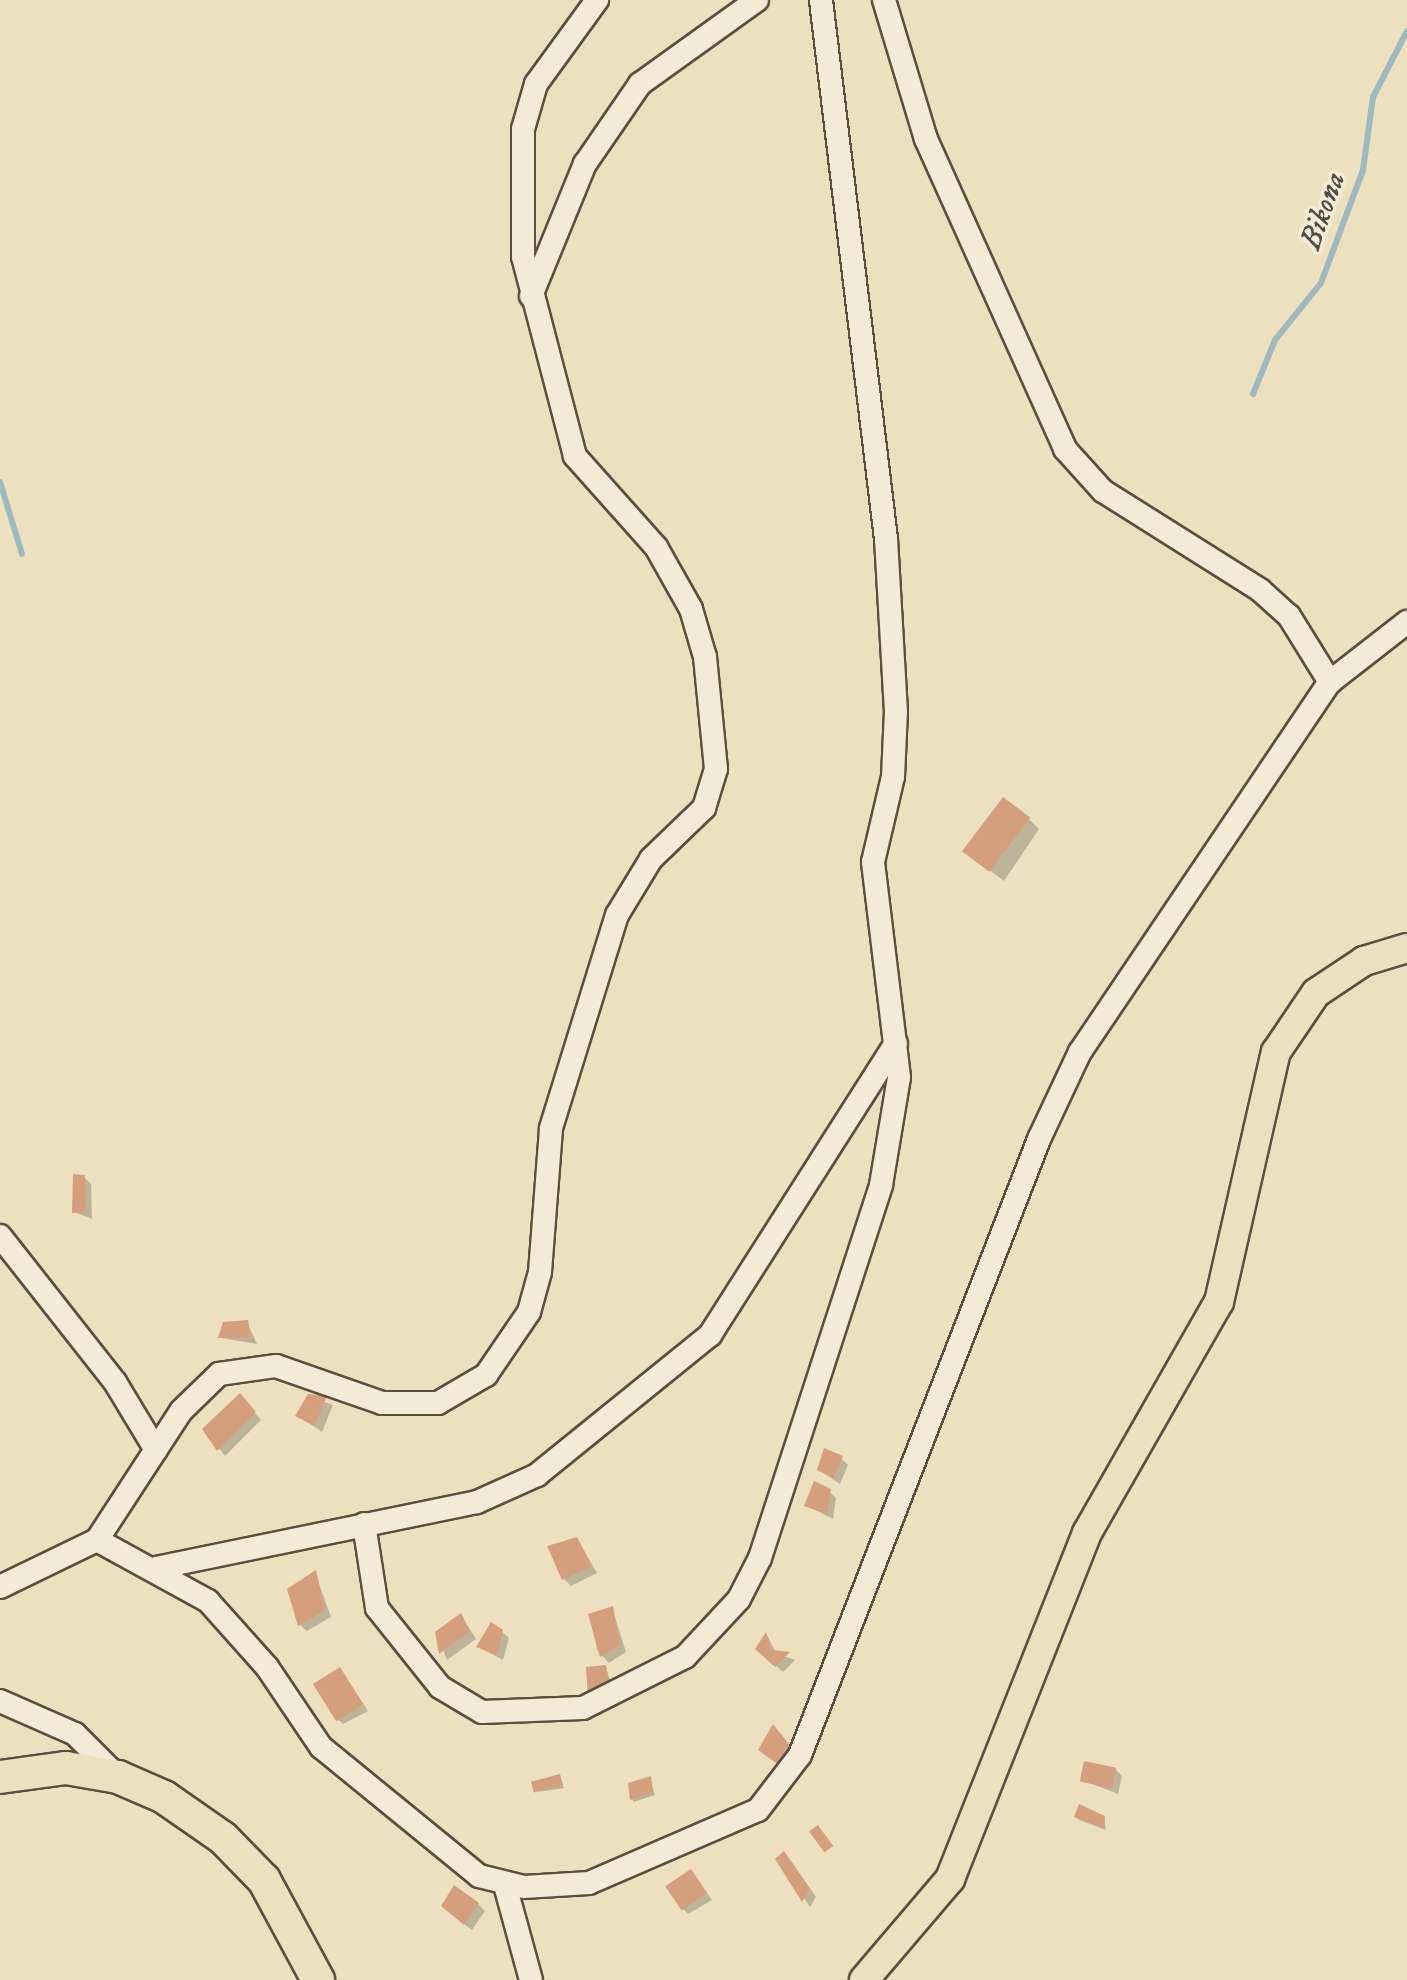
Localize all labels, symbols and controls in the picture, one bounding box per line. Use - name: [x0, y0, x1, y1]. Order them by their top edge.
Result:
- water label: Bikona: [1293, 167, 1355, 255]

